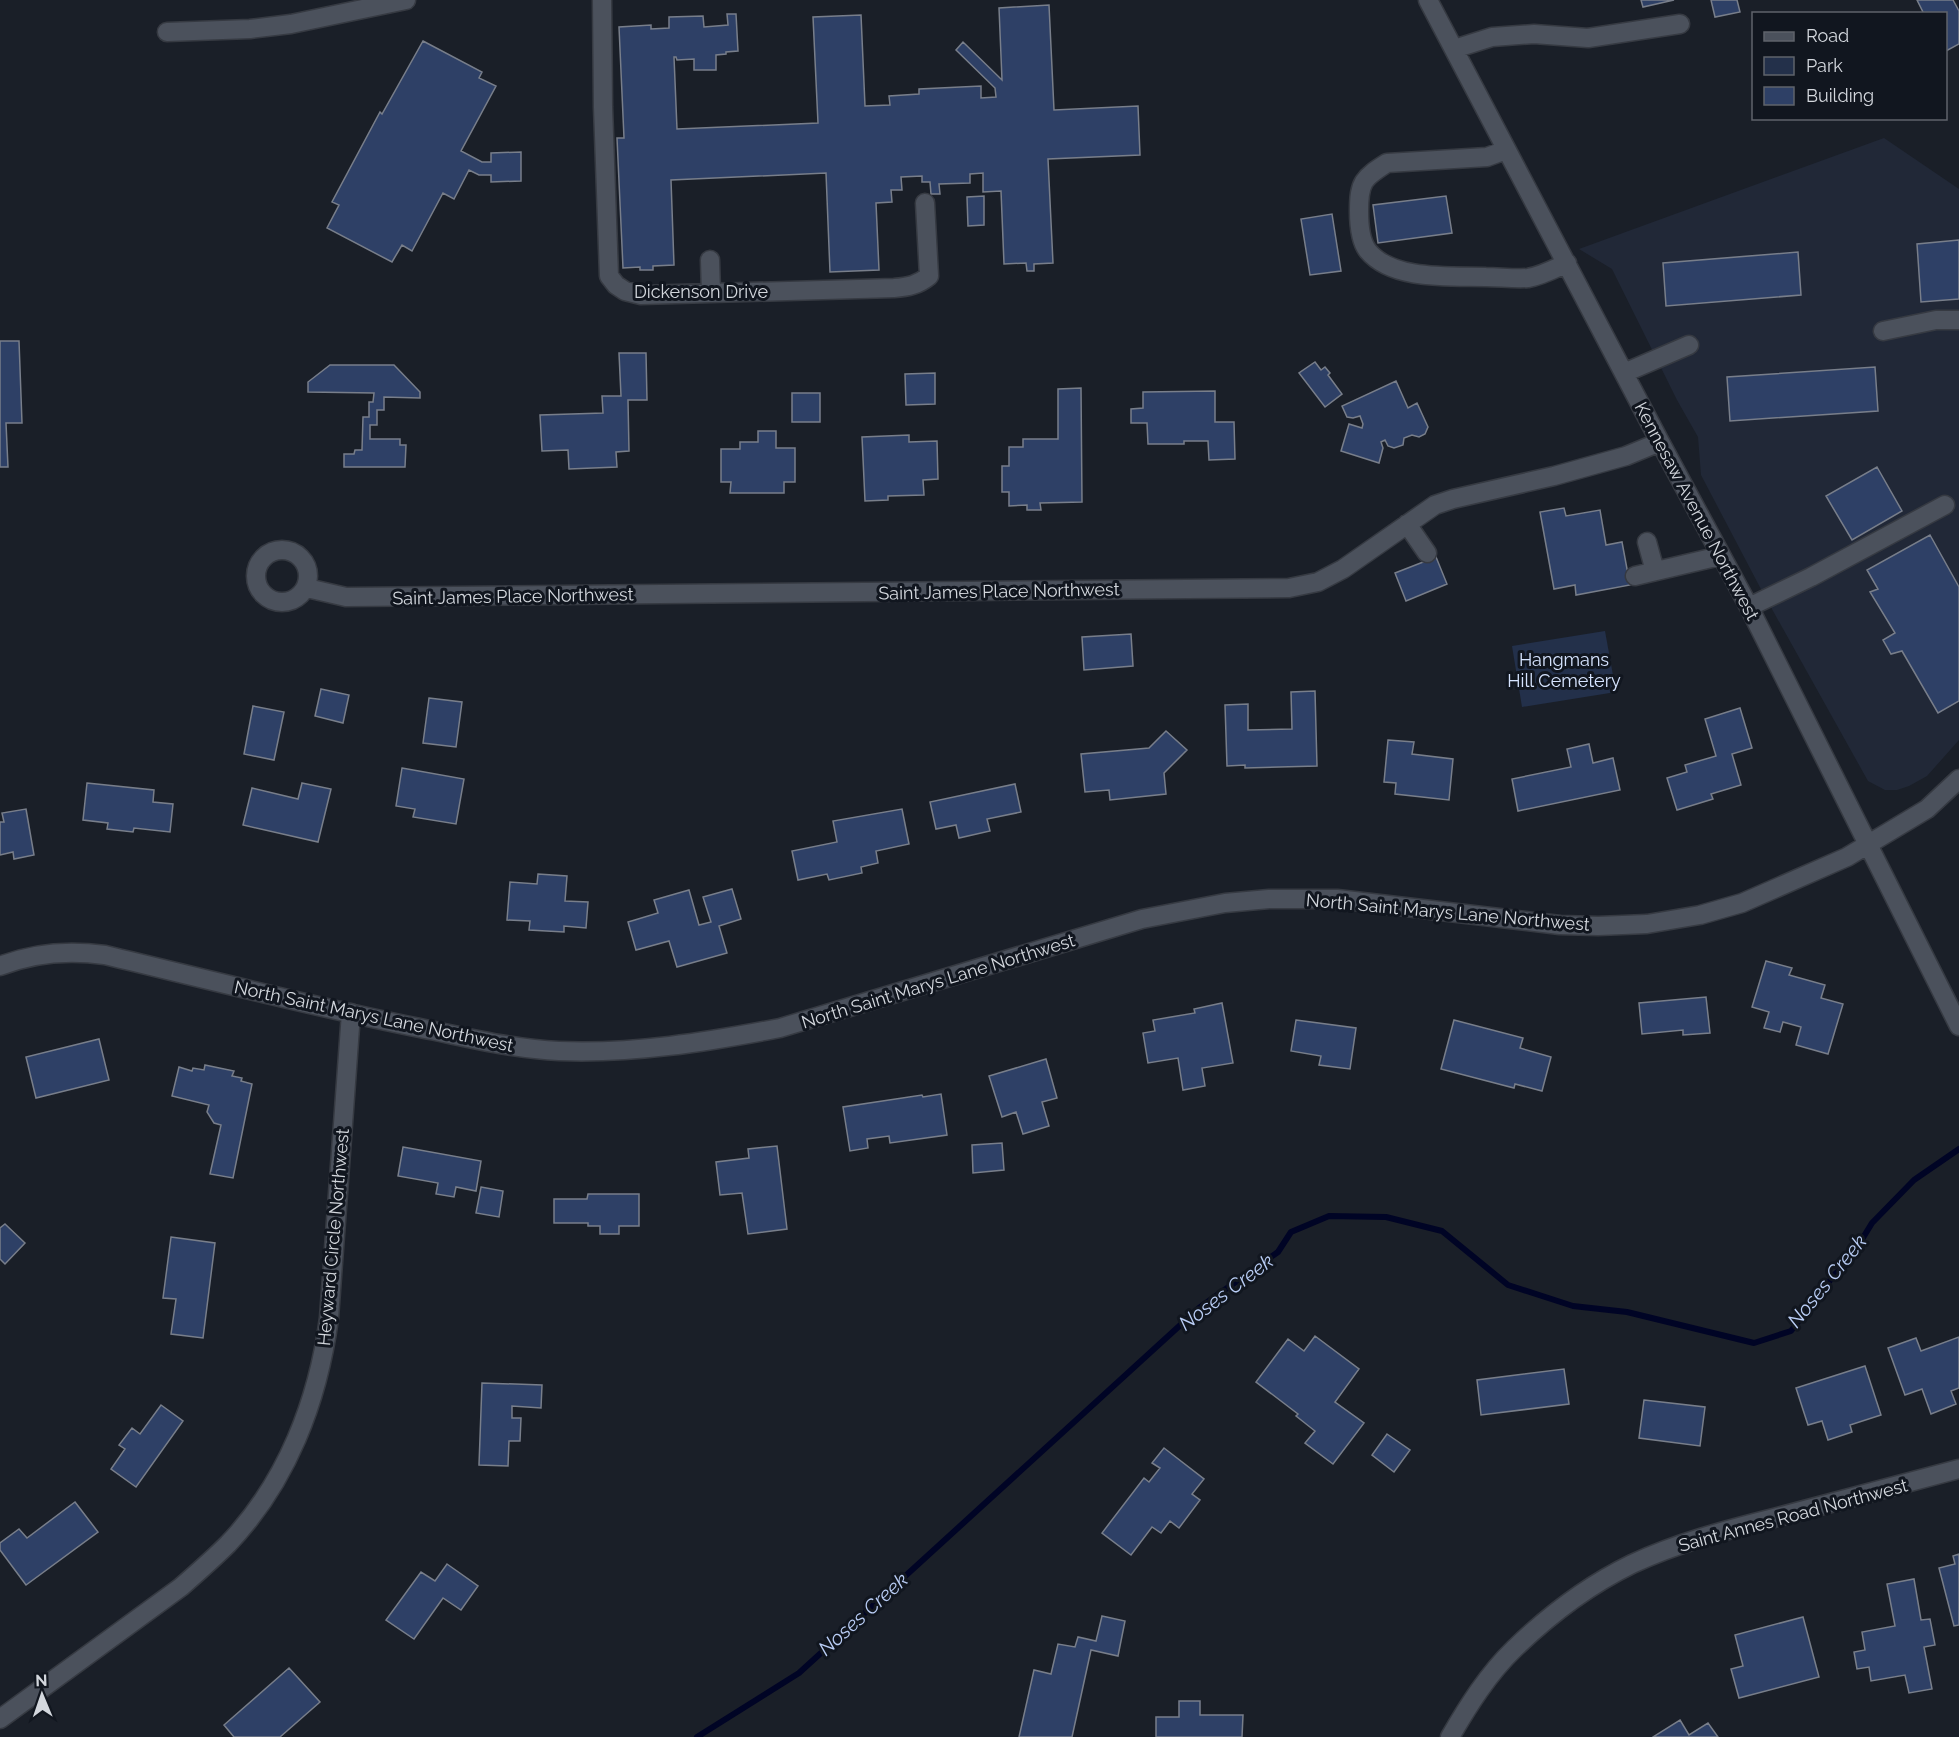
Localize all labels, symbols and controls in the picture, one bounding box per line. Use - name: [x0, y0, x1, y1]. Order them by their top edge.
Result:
- legend: [1752, 12, 1947, 120]
- text: Road: [1806, 25, 1849, 46]
- text: Park: [1806, 55, 1843, 76]
- text: Building: [1806, 85, 1874, 106]
- street label: Dickenson Drive: [634, 281, 769, 302]
- street label: Kennesaw Avenue Northwest: [1630, 398, 1764, 624]
- street label: Saint James Place Northwest: [878, 578, 1120, 604]
- street label: Saint James Place Northwest: [392, 583, 634, 609]
- park label: Hangmans Hill Cemetery: [1507, 649, 1621, 691]
- street label: North Saint Marys Lane Northwest: [1305, 889, 1591, 935]
- street label: North Saint Marys Lane Northwest: [799, 929, 1077, 1033]
- street label: North Saint Marys Lane Northwest: [233, 976, 515, 1056]
- street label: Heyward Circle Northwest: [313, 1127, 353, 1347]
- water label: Noses Creek: [1782, 1230, 1872, 1332]
- water label: Noses Creek: [1174, 1248, 1278, 1335]
- street label: Saint Annes Road Northwest: [1676, 1474, 1910, 1556]
- water label: Noses Creek: [813, 1567, 913, 1660]
- north arrow: [12, 1665, 72, 1725]
- text: N: [35, 1671, 48, 1690]

